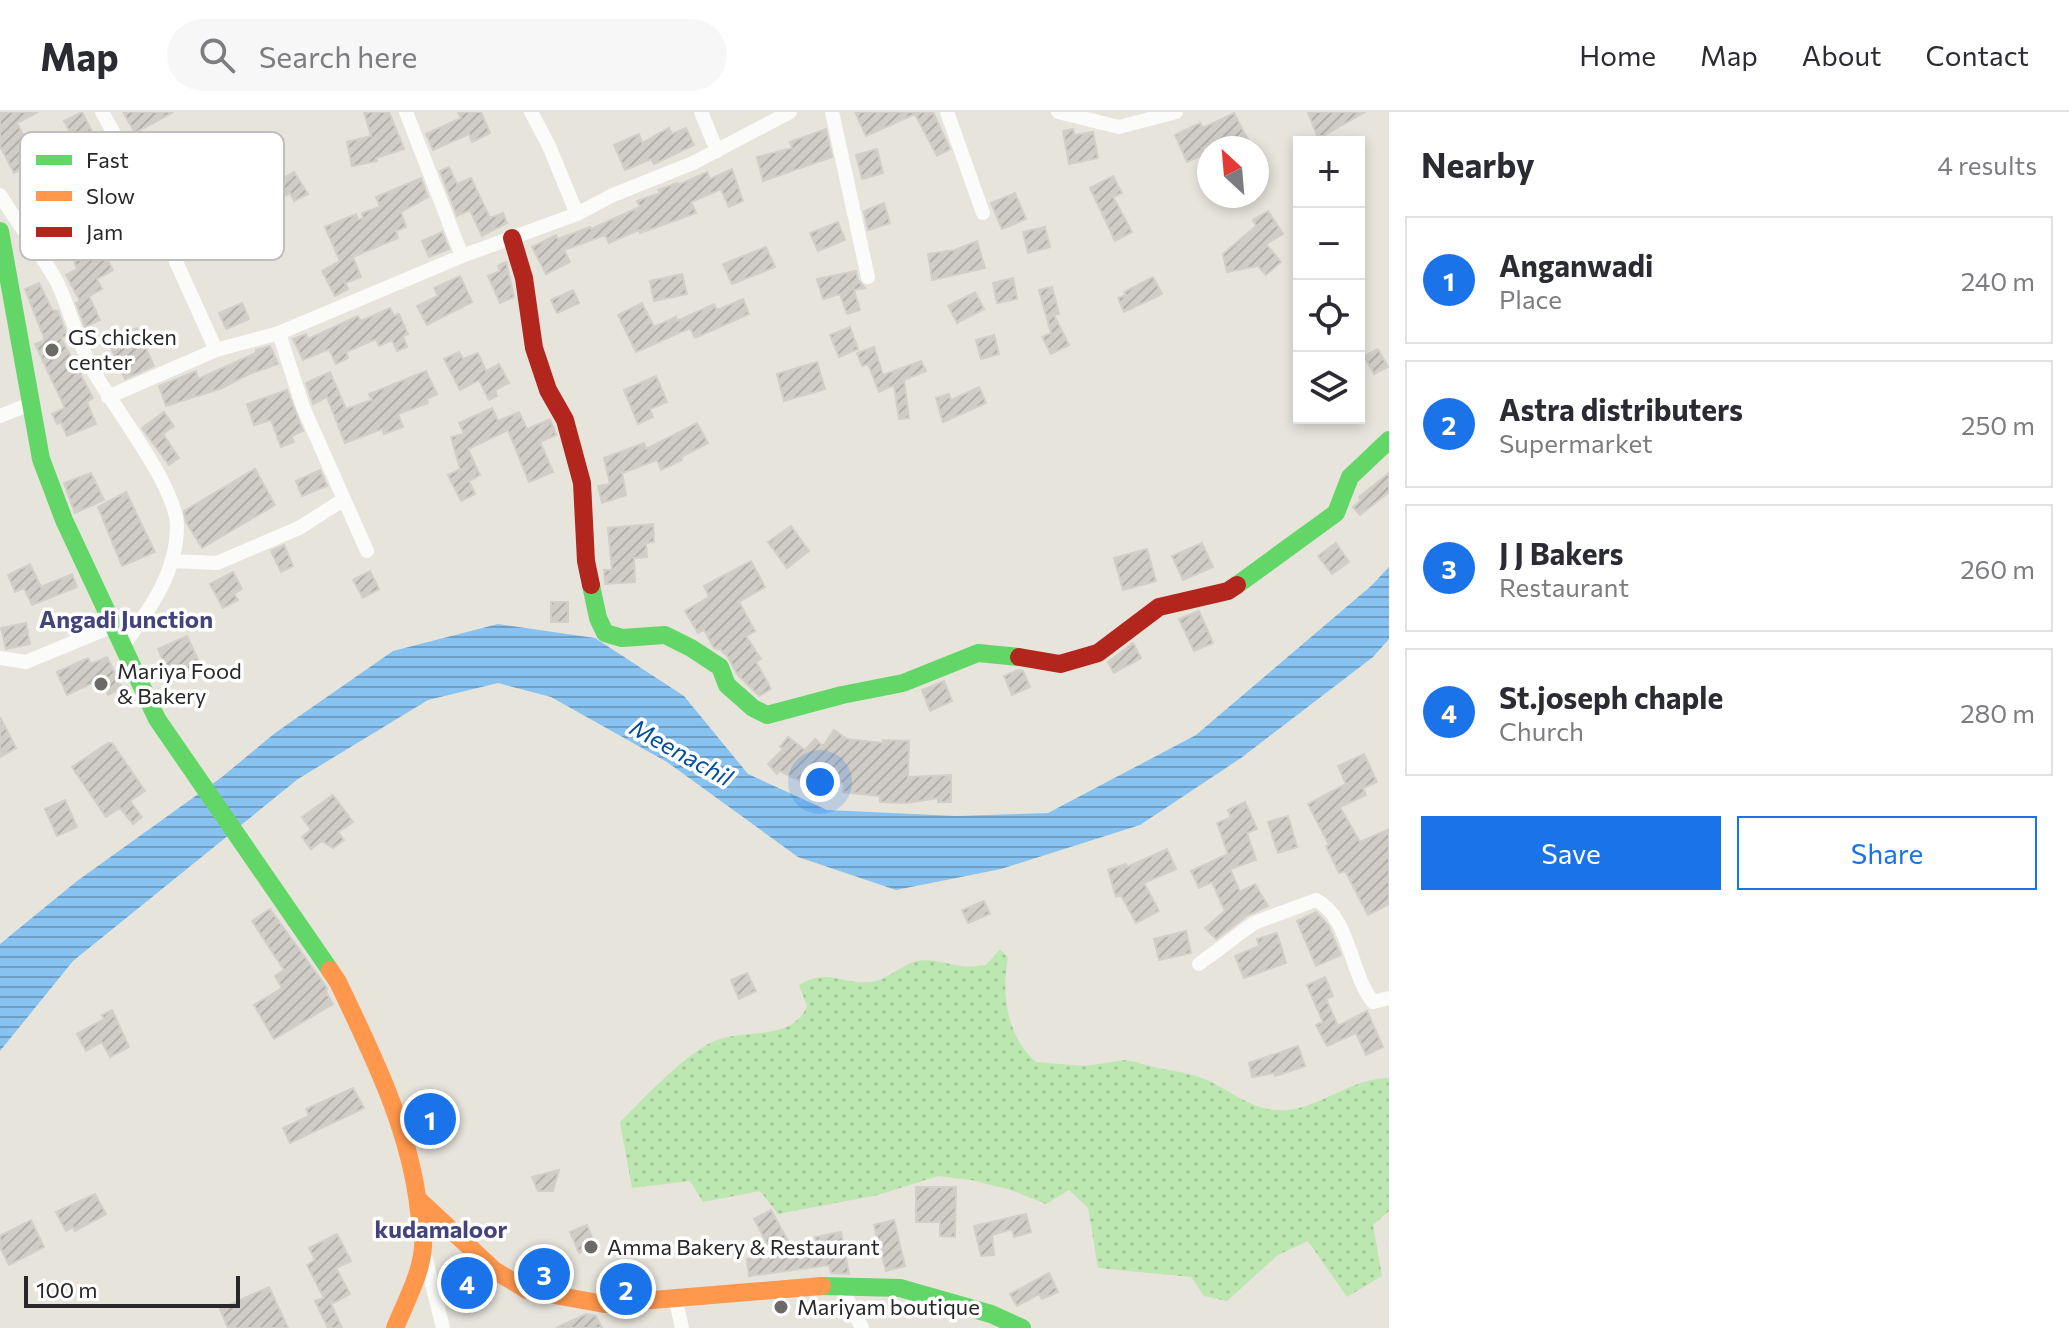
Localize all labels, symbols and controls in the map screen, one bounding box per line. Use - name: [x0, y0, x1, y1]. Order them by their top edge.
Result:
- search box: [167, 19, 727, 91]
- text: Map: [40, 32, 119, 79]
- icon: search: [195, 33, 239, 77]
- text: Search here: [259, 37, 417, 74]
- text: Home: [1579, 38, 1656, 72]
- text: Map: [1700, 38, 1758, 72]
- text: About: [1802, 38, 1882, 72]
- text: Contact: [1926, 38, 2029, 72]
- legend: [20, 132, 284, 260]
- north arrow: [1197, 136, 1269, 208]
- map controls: [1293, 136, 1365, 424]
- button: +: [1293, 136, 1365, 208]
- text: Nearby: [1421, 143, 1535, 185]
- text: Fast: [86, 146, 129, 173]
- text: 4 results: [1937, 149, 2037, 180]
- text: Slow: [86, 182, 135, 209]
- button: −: [1293, 208, 1365, 280]
- text: Jam: [86, 218, 123, 245]
- text: Anganwadi: [1499, 246, 1653, 283]
- text: 1: [1443, 265, 1455, 296]
- text: 240 m: [1961, 265, 2035, 296]
- button: locate: [1293, 280, 1365, 352]
- text: Place: [1499, 283, 1562, 314]
- place label: GS chicken center: [68, 323, 177, 375]
- marker: GS chicken center: [43, 341, 61, 359]
- button: layers: [1293, 352, 1365, 424]
- text: Astra distributers: [1499, 390, 1743, 427]
- text: 2: [1442, 409, 1456, 440]
- text: 250 m: [1961, 409, 2035, 440]
- text: Supermarket: [1499, 427, 1653, 458]
- text: J J Bakers: [1499, 534, 1623, 571]
- text: 3: [1441, 553, 1457, 584]
- text: 260 m: [1960, 553, 2035, 584]
- text: Restaurant: [1499, 571, 1629, 602]
- district label: Angadi Junction: [39, 604, 213, 633]
- place label: Mariya Food & Bakery: [117, 657, 242, 709]
- marker: Mariya Food & Bakery: [92, 675, 110, 693]
- text: St.joseph chaple: [1499, 678, 1723, 715]
- text: 4: [1441, 697, 1457, 728]
- text: 280 m: [1960, 697, 2035, 728]
- water label: Meenachil: [626, 712, 739, 792]
- text: Church: [1499, 715, 1584, 746]
- your location: [800, 762, 840, 802]
- button: Save: [1421, 816, 1721, 890]
- button: Share: [1737, 816, 2037, 890]
- pin: 1: [404, 1089, 456, 1149]
- district label: kudamaloor: [375, 1214, 508, 1243]
- place label: Amma Bakery & Restaurant: [607, 1233, 880, 1260]
- marker: Amma Bakery & Restaurant: [582, 1238, 600, 1256]
- pin: 3: [518, 1244, 570, 1304]
- pin: 4: [441, 1253, 493, 1313]
- pin: 2: [600, 1259, 652, 1319]
- scale bar: [24, 1272, 240, 1308]
- text: 100 m: [36, 1276, 98, 1303]
- place label: Mariyam boutique: [797, 1293, 980, 1320]
- marker: Mariyam boutique: [772, 1298, 790, 1316]

